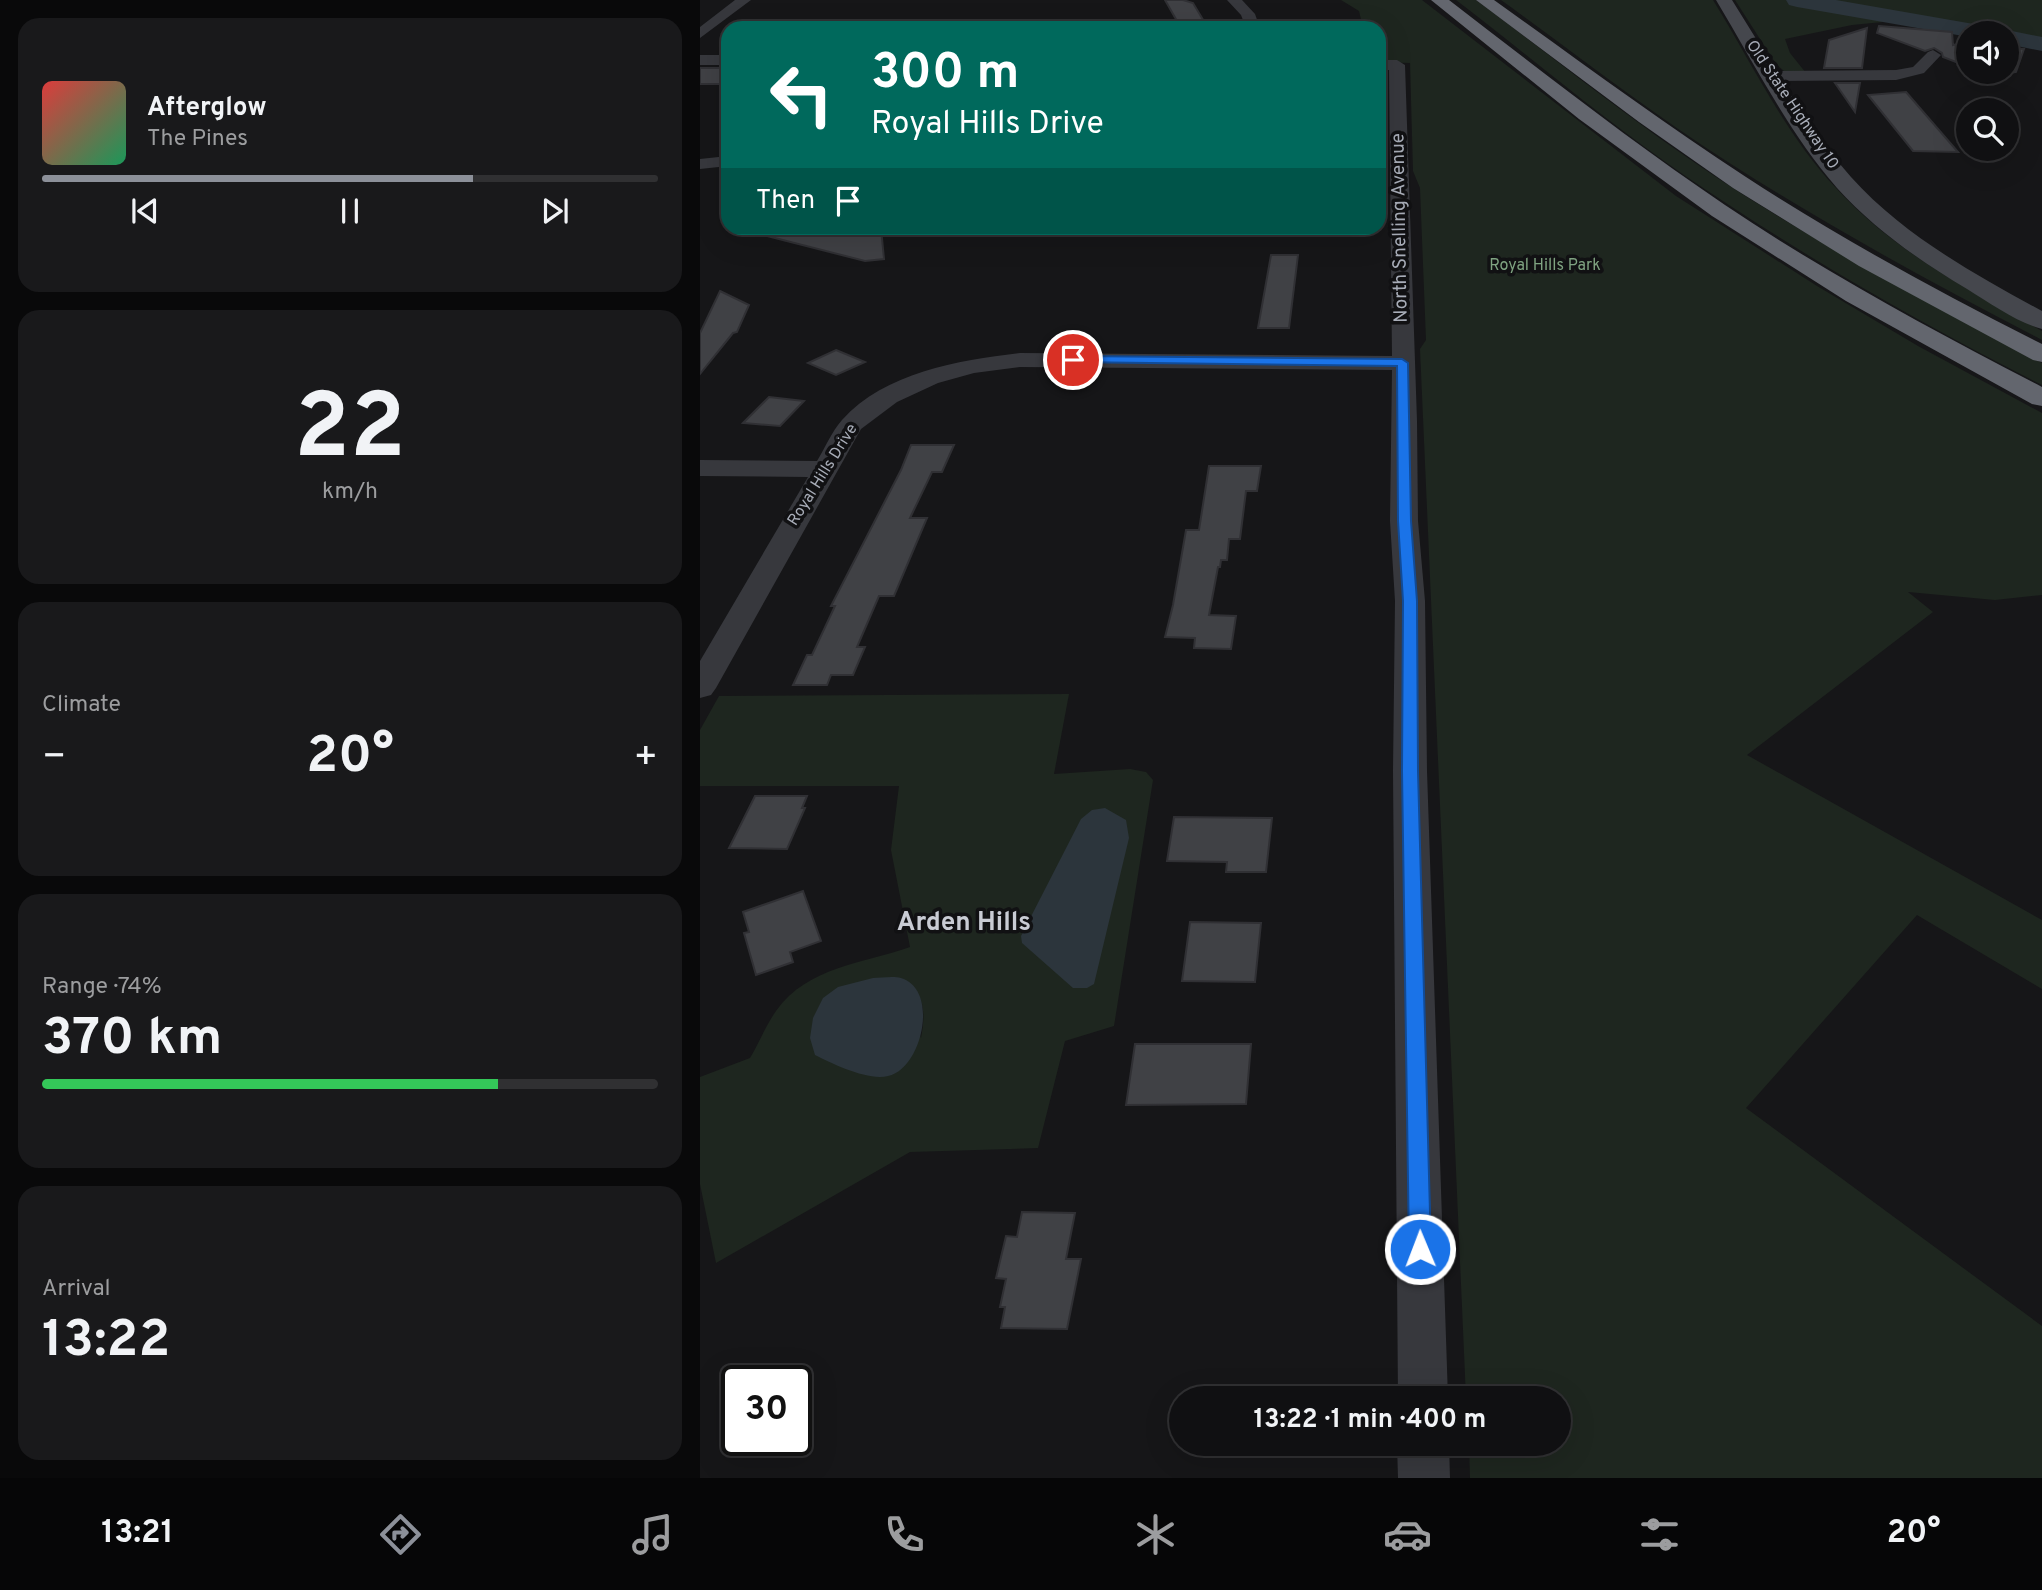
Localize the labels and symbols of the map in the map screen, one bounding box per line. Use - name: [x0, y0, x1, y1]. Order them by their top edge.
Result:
- street label: Old State Highway 10: [1741, 37, 1843, 173]
- street label: North Snelling Avenue: [1386, 133, 1414, 323]
- park label: Royal Hills Park: [1489, 256, 1601, 276]
- pin: [1043, 330, 1103, 390]
- street label: Royal Hills Drive: [784, 420, 862, 530]
- district label: Arden Hills: [897, 907, 1031, 940]
- position arrow: [1383, 1212, 1457, 1286]
- speed limit sign: 30: [721, 1365, 812, 1456]

